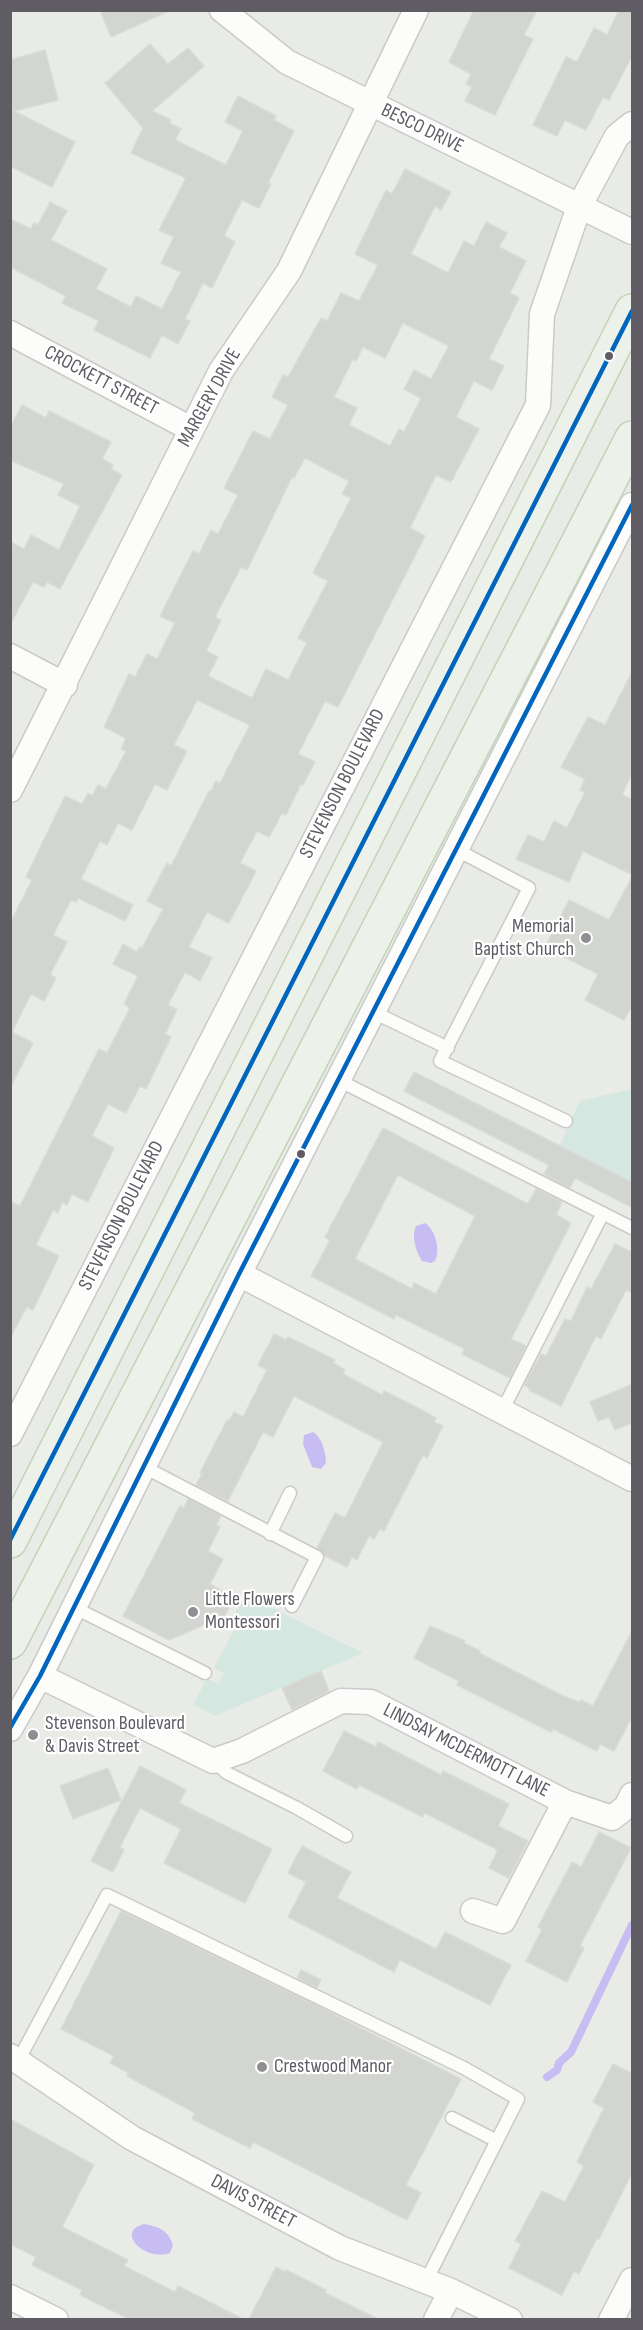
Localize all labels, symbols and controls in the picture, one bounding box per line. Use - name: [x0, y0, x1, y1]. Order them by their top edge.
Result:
- street label: BESCO DRIVE: [377, 99, 467, 159]
- street label: CROCKETT STREET: [40, 341, 162, 421]
- street label: MARGERY DRIVE: [173, 345, 247, 451]
- unlabelled marker: [603, 350, 615, 362]
- street label: STEVENSON BOULEVARD: [295, 705, 391, 863]
- place label: Memorial Baptist Church: [474, 915, 574, 962]
- marker: Memorial Baptist Church: [579, 931, 593, 945]
- street label: STEVENSON BOULEVARD: [74, 1137, 170, 1295]
- unlabelled marker: [295, 1148, 307, 1160]
- place label: Little Flowers Montessori: [205, 1588, 295, 1635]
- marker: Little Flowers Montessori: [186, 1605, 200, 1619]
- street label: LINDSAY MCDERMOTT LANE: [379, 1699, 553, 1803]
- place label: Stevenson Boulevard & Davis Street: [45, 1712, 185, 1759]
- marker: Stevenson Boulevard & Davis Street: [26, 1728, 40, 1742]
- place label: Crestwood Manor: [274, 2055, 392, 2079]
- marker: Crestwood Manor: [255, 2060, 269, 2074]
- street label: DAVIS STREET: [206, 2170, 300, 2234]

